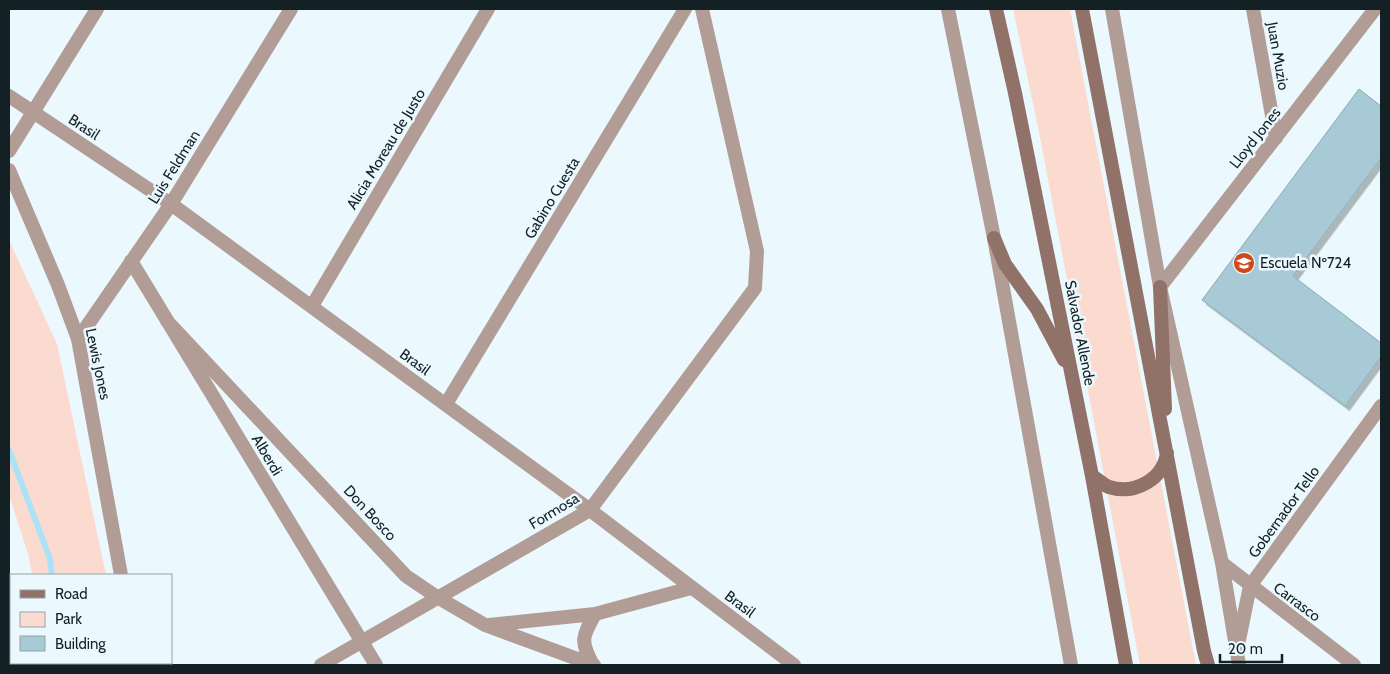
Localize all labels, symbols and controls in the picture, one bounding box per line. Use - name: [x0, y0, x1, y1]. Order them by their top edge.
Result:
- street label: Juan Muzio: [1263, 20, 1293, 91]
- street label: Alicia Moreau de Justo: [343, 85, 429, 213]
- street label: Lloyd Jones: [1226, 104, 1284, 172]
- street label: Brasil: [65, 110, 103, 144]
- street label: Luis Feldman: [144, 127, 204, 207]
- street label: Gabino Cuesta: [521, 153, 584, 242]
- school or university icon: Escuela Nº724: [1232, 251, 1256, 275]
- place label: Escuela Nº724: [1260, 254, 1351, 272]
- street label: Salvador Allende: [1061, 279, 1099, 387]
- street label: Lewis Jones: [82, 327, 114, 401]
- street label: Brasil: [396, 345, 434, 379]
- street label: Alberdi: [248, 431, 286, 479]
- street label: Gobernador Tello: [1245, 463, 1323, 561]
- street label: Don Bosco: [340, 482, 400, 544]
- street label: Formosa: [526, 489, 583, 533]
- legend: [10, 574, 172, 664]
- street label: Carrasco: [1270, 579, 1324, 625]
- text: Road: [55, 585, 88, 603]
- street label: Brasil: [721, 587, 759, 622]
- text: Park: [55, 610, 82, 628]
- scale bar: [1220, 632, 1282, 664]
- text: Building: [55, 635, 106, 653]
- text: 20 m: [1228, 640, 1263, 658]

